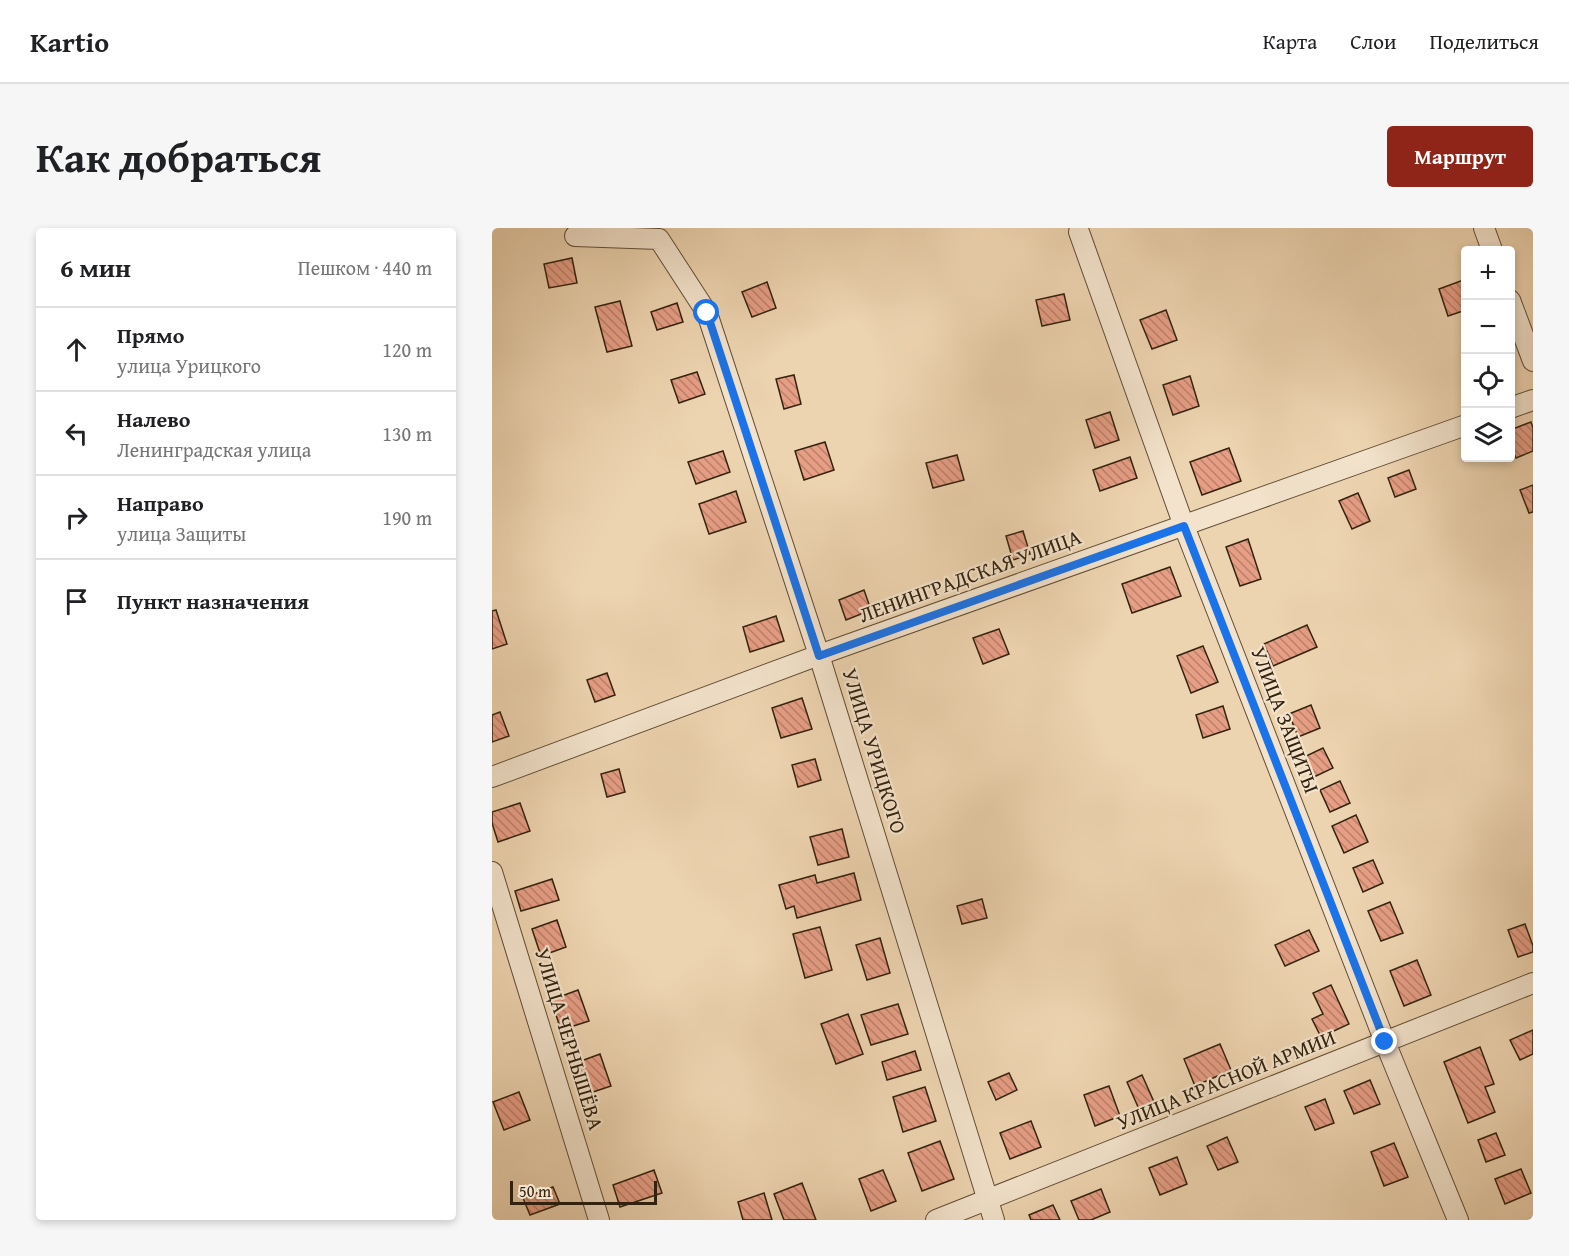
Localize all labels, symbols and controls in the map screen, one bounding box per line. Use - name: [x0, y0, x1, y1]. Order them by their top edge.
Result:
- text: Kartio: [30, 21, 109, 62]
- text: Карта: [1263, 26, 1317, 57]
- text: Слои: [1350, 26, 1396, 57]
- text: Поделиться: [1429, 26, 1539, 57]
- text: Как добраться: [36, 126, 321, 187]
- button: Маршрут: [1387, 126, 1533, 187]
- map controls: [1461, 246, 1515, 462]
- button: +: [1461, 246, 1515, 300]
- text: 6 мин: [60, 248, 131, 287]
- text: Пешком · 440 m: [298, 253, 432, 282]
- route start: [693, 299, 719, 325]
- button: −: [1461, 300, 1515, 354]
- text: Прямо: [117, 319, 184, 351]
- icon: ahead: [60, 333, 93, 366]
- text: 120 m: [382, 335, 432, 364]
- text: улица Урицкого: [117, 351, 261, 380]
- button: locate: [1461, 354, 1515, 408]
- text: Налево: [117, 403, 190, 435]
- button: layers: [1461, 408, 1515, 462]
- icon: left: [60, 417, 93, 450]
- text: 130 m: [382, 419, 432, 448]
- text: Ленинградская улица: [117, 435, 311, 464]
- text: Направо: [117, 487, 204, 519]
- icon: right: [60, 501, 93, 534]
- text: 190 m: [382, 503, 432, 532]
- text: улица Защиты: [117, 519, 246, 548]
- street label: ЛЕНИНГРАДСКАЯ УЛИЦА: [854, 521, 1085, 630]
- icon: arrive: [60, 585, 93, 618]
- text: Пункт назначения: [117, 585, 309, 617]
- street label: УЛИЦА ЗАЩИТЫ: [1243, 642, 1328, 798]
- street label: УЛИЦА УРИЦКОГО: [835, 664, 914, 837]
- street label: УЛИЦА ЧЕРНЫШЁВА: [527, 944, 612, 1134]
- street label: УЛИЦА КРАСНОЙ АРМИИ: [1112, 1021, 1340, 1138]
- route end: [1371, 1028, 1397, 1054]
- scale bar: [510, 1178, 657, 1206]
- text: 50 m: [519, 1179, 551, 1203]

